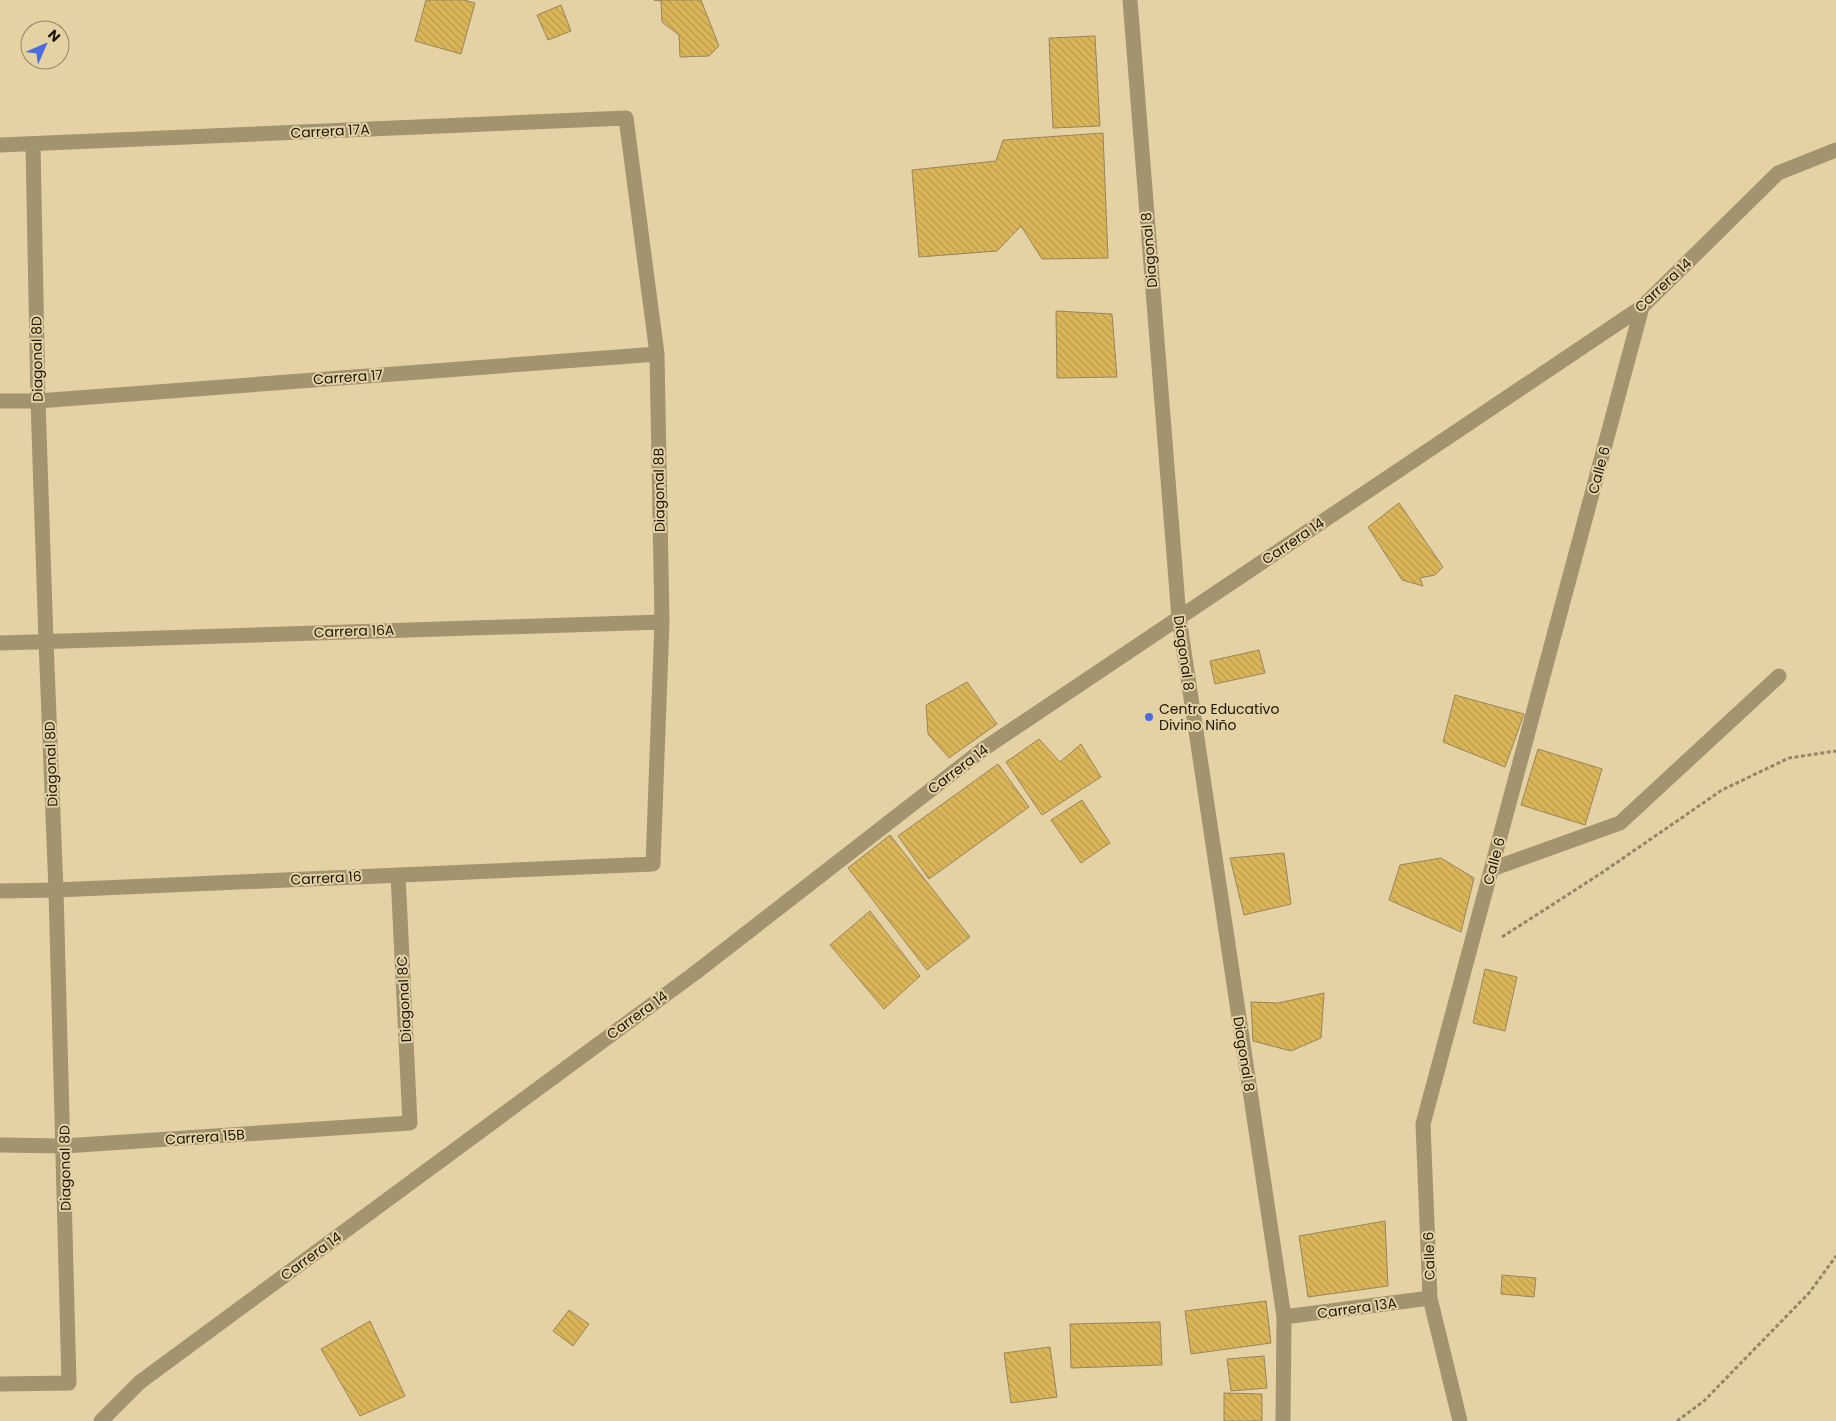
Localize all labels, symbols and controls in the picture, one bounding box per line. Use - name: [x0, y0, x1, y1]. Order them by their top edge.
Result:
- north arrow: [20, 20, 70, 70]
- text: N: [43, 25, 65, 47]
- street label: Carrera 17A: [290, 119, 370, 143]
- street label: Diagonal 8: [1136, 211, 1162, 289]
- street label: Carrera 14: [1630, 253, 1696, 317]
- street label: Diagonal 8D: [26, 316, 48, 402]
- street label: Carrera 17: [312, 365, 384, 389]
- street label: Calle 6: [1583, 444, 1615, 496]
- street label: Diagonal 8B: [648, 448, 670, 532]
- street label: Carrera 14: [1258, 513, 1328, 569]
- street label: Diagonal 8: [1169, 614, 1199, 692]
- street label: Carrera 16A: [313, 620, 395, 642]
- place label: Centro Educativo Divino Niño: [1159, 699, 1279, 735]
- marker: Centro Educativo Divino Niño: [1143, 711, 1155, 723]
- street label: Diagonal 8D: [40, 721, 62, 807]
- street label: Carrera 14: [924, 740, 993, 798]
- street label: Calle 6: [1478, 835, 1510, 887]
- street label: Carrera 16: [290, 866, 362, 890]
- street label: Diagonal 8C: [392, 955, 416, 1043]
- street label: Carrera 14: [602, 986, 672, 1044]
- street label: Diagonal 8: [1228, 1015, 1260, 1093]
- street label: Carrera 15B: [165, 1124, 245, 1150]
- street label: Diagonal 8D: [54, 1125, 76, 1211]
- street label: Carrera 14: [276, 1227, 346, 1285]
- street label: Calle 6: [1418, 1231, 1440, 1281]
- street label: Carrera 13A: [1316, 1293, 1398, 1323]

